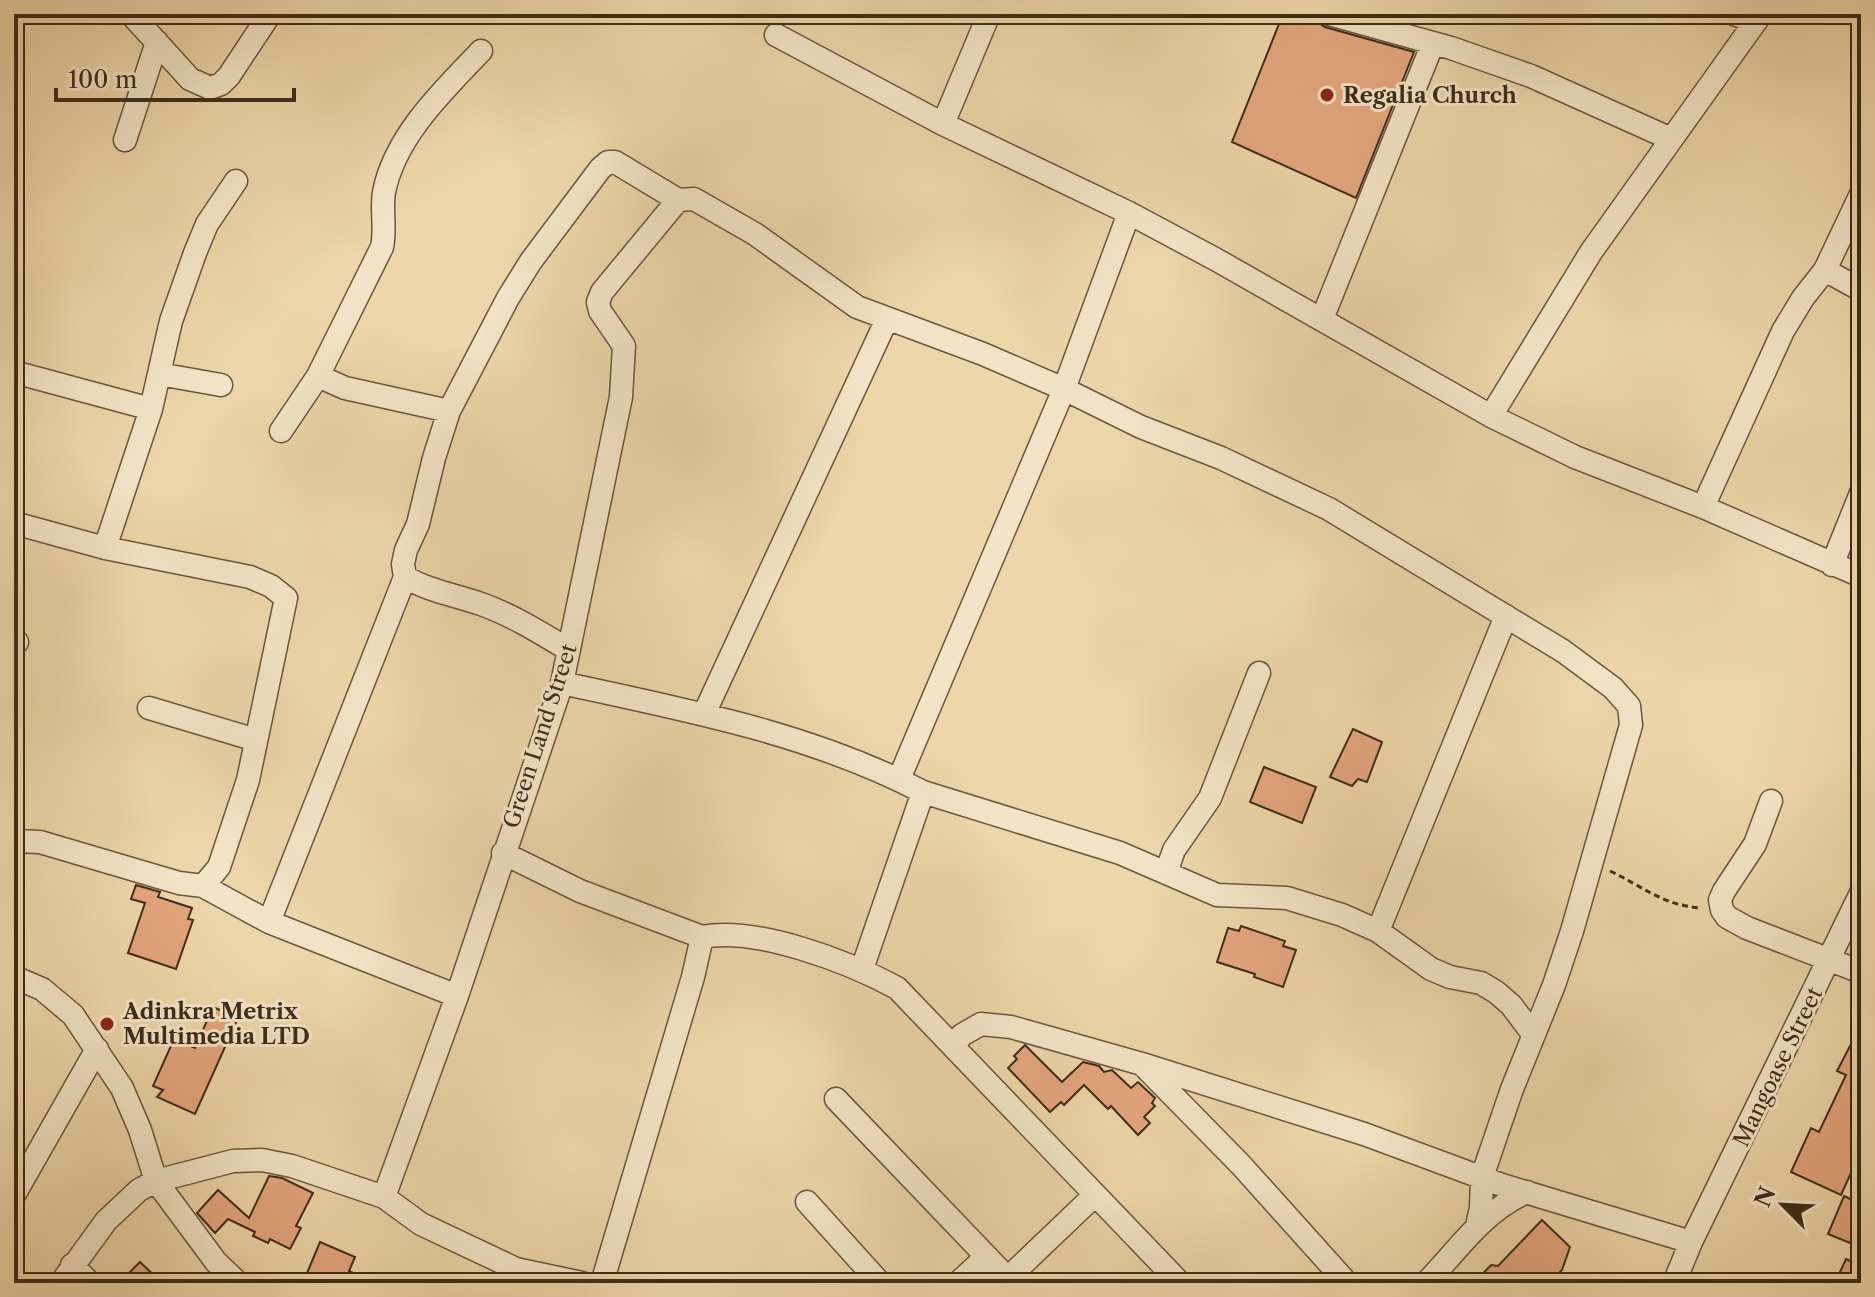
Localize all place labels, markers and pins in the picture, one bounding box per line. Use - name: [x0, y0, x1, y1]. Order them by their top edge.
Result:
- place label: Regalia Church: [1343, 82, 1517, 109]
- marker: Regalia Church: [1318, 86, 1336, 104]
- place label: Adinkra Metrix Multimedia LTD: [122, 998, 310, 1050]
- marker: Adinkra Metrix Multimedia LTD: [98, 1015, 116, 1033]

